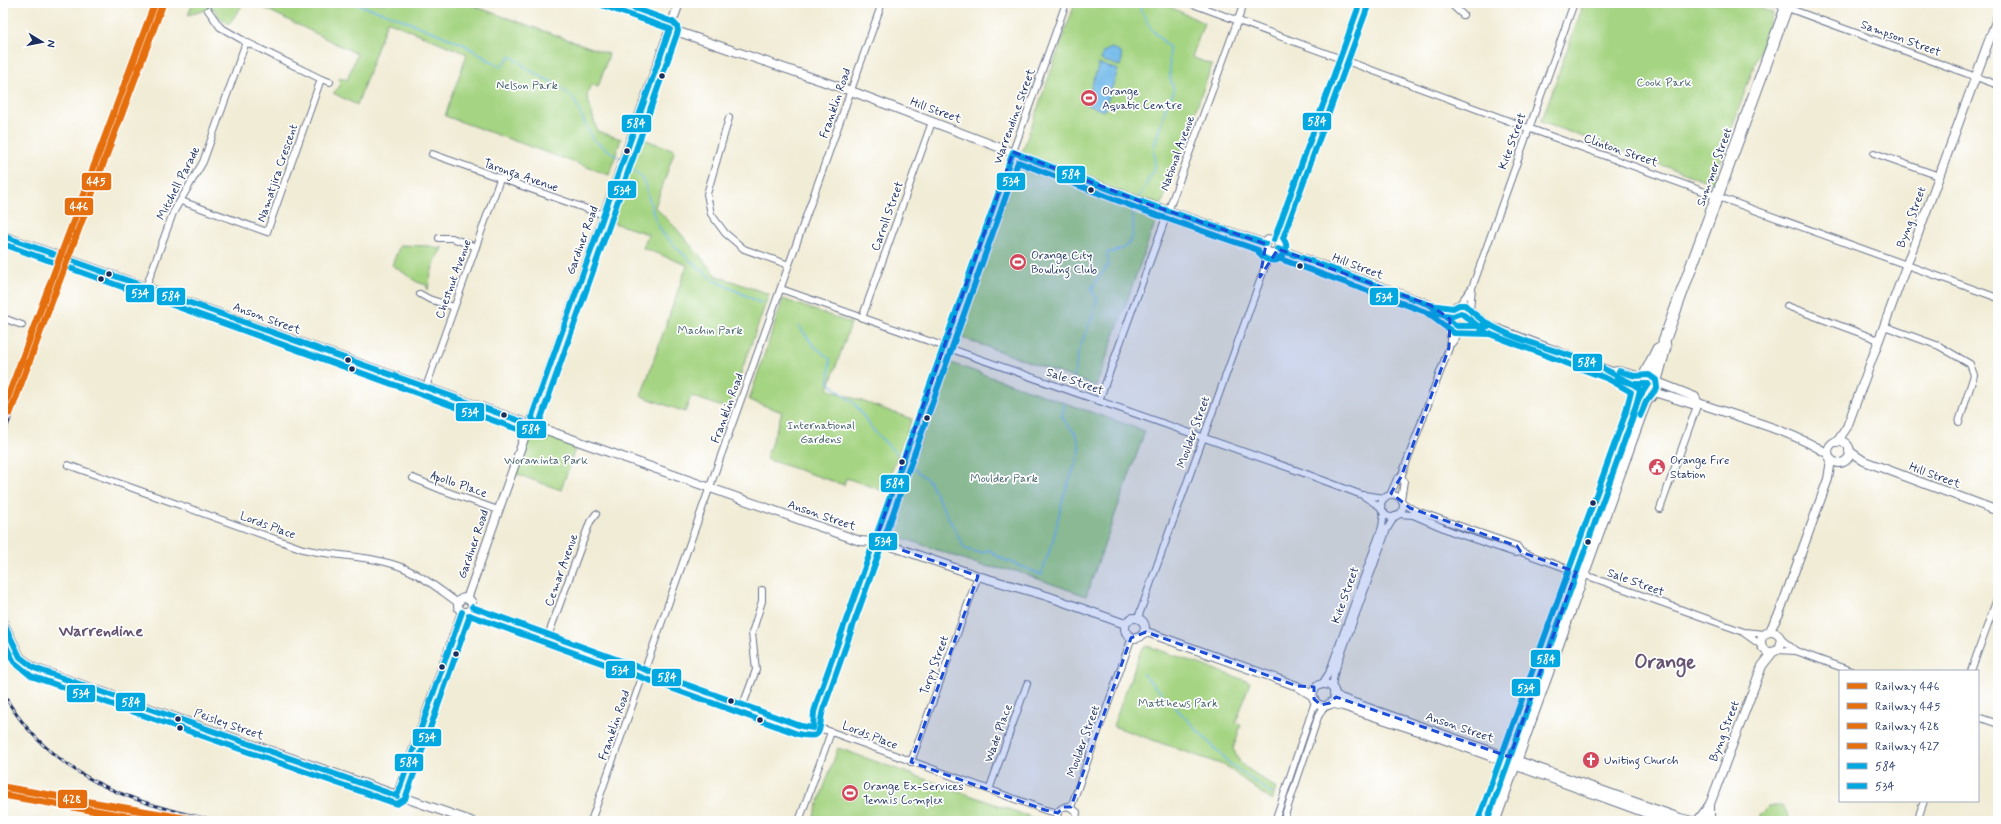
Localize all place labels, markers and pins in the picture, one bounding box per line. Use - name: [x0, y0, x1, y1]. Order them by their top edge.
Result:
- unlabelled marker: [657, 71, 667, 81]
- place label: Orange Aquatic Centre: [1102, 84, 1182, 114]
- sports icon: Orange Aquatic Centre: [1079, 88, 1099, 108]
- unlabelled marker: [622, 146, 632, 156]
- unlabelled marker: [1086, 185, 1096, 195]
- place label: Orange City Bowling Club: [1031, 248, 1097, 279]
- sports icon: Orange City Bowling Club: [1008, 252, 1028, 272]
- unlabelled marker: [1295, 261, 1305, 271]
- unlabelled marker: [104, 269, 114, 279]
- unlabelled marker: [96, 274, 106, 284]
- unlabelled marker: [343, 355, 353, 365]
- unlabelled marker: [347, 364, 357, 374]
- unlabelled marker: [499, 410, 509, 420]
- unlabelled marker: [922, 413, 932, 423]
- place label: Orange Fire Station: [1670, 453, 1729, 483]
- unlabelled marker: [897, 457, 907, 467]
- public building icon: Orange Fire Station: [1647, 457, 1667, 477]
- unlabelled marker: [1588, 498, 1598, 508]
- unlabelled marker: [1583, 537, 1593, 547]
- unlabelled marker: [451, 649, 461, 659]
- unlabelled marker: [437, 662, 447, 672]
- unlabelled marker: [726, 696, 736, 706]
- unlabelled marker: [173, 714, 183, 724]
- unlabelled marker: [755, 715, 765, 725]
- unlabelled marker: [175, 723, 185, 733]
- church icon: Uniting Church: [1581, 750, 1601, 770]
- place label: Uniting Church: [1604, 753, 1679, 770]
- place label: Orange Ex-Services Tennis Complex: [863, 779, 964, 809]
- sports icon: Orange Ex-Services Tennis Complex: [840, 783, 860, 803]

